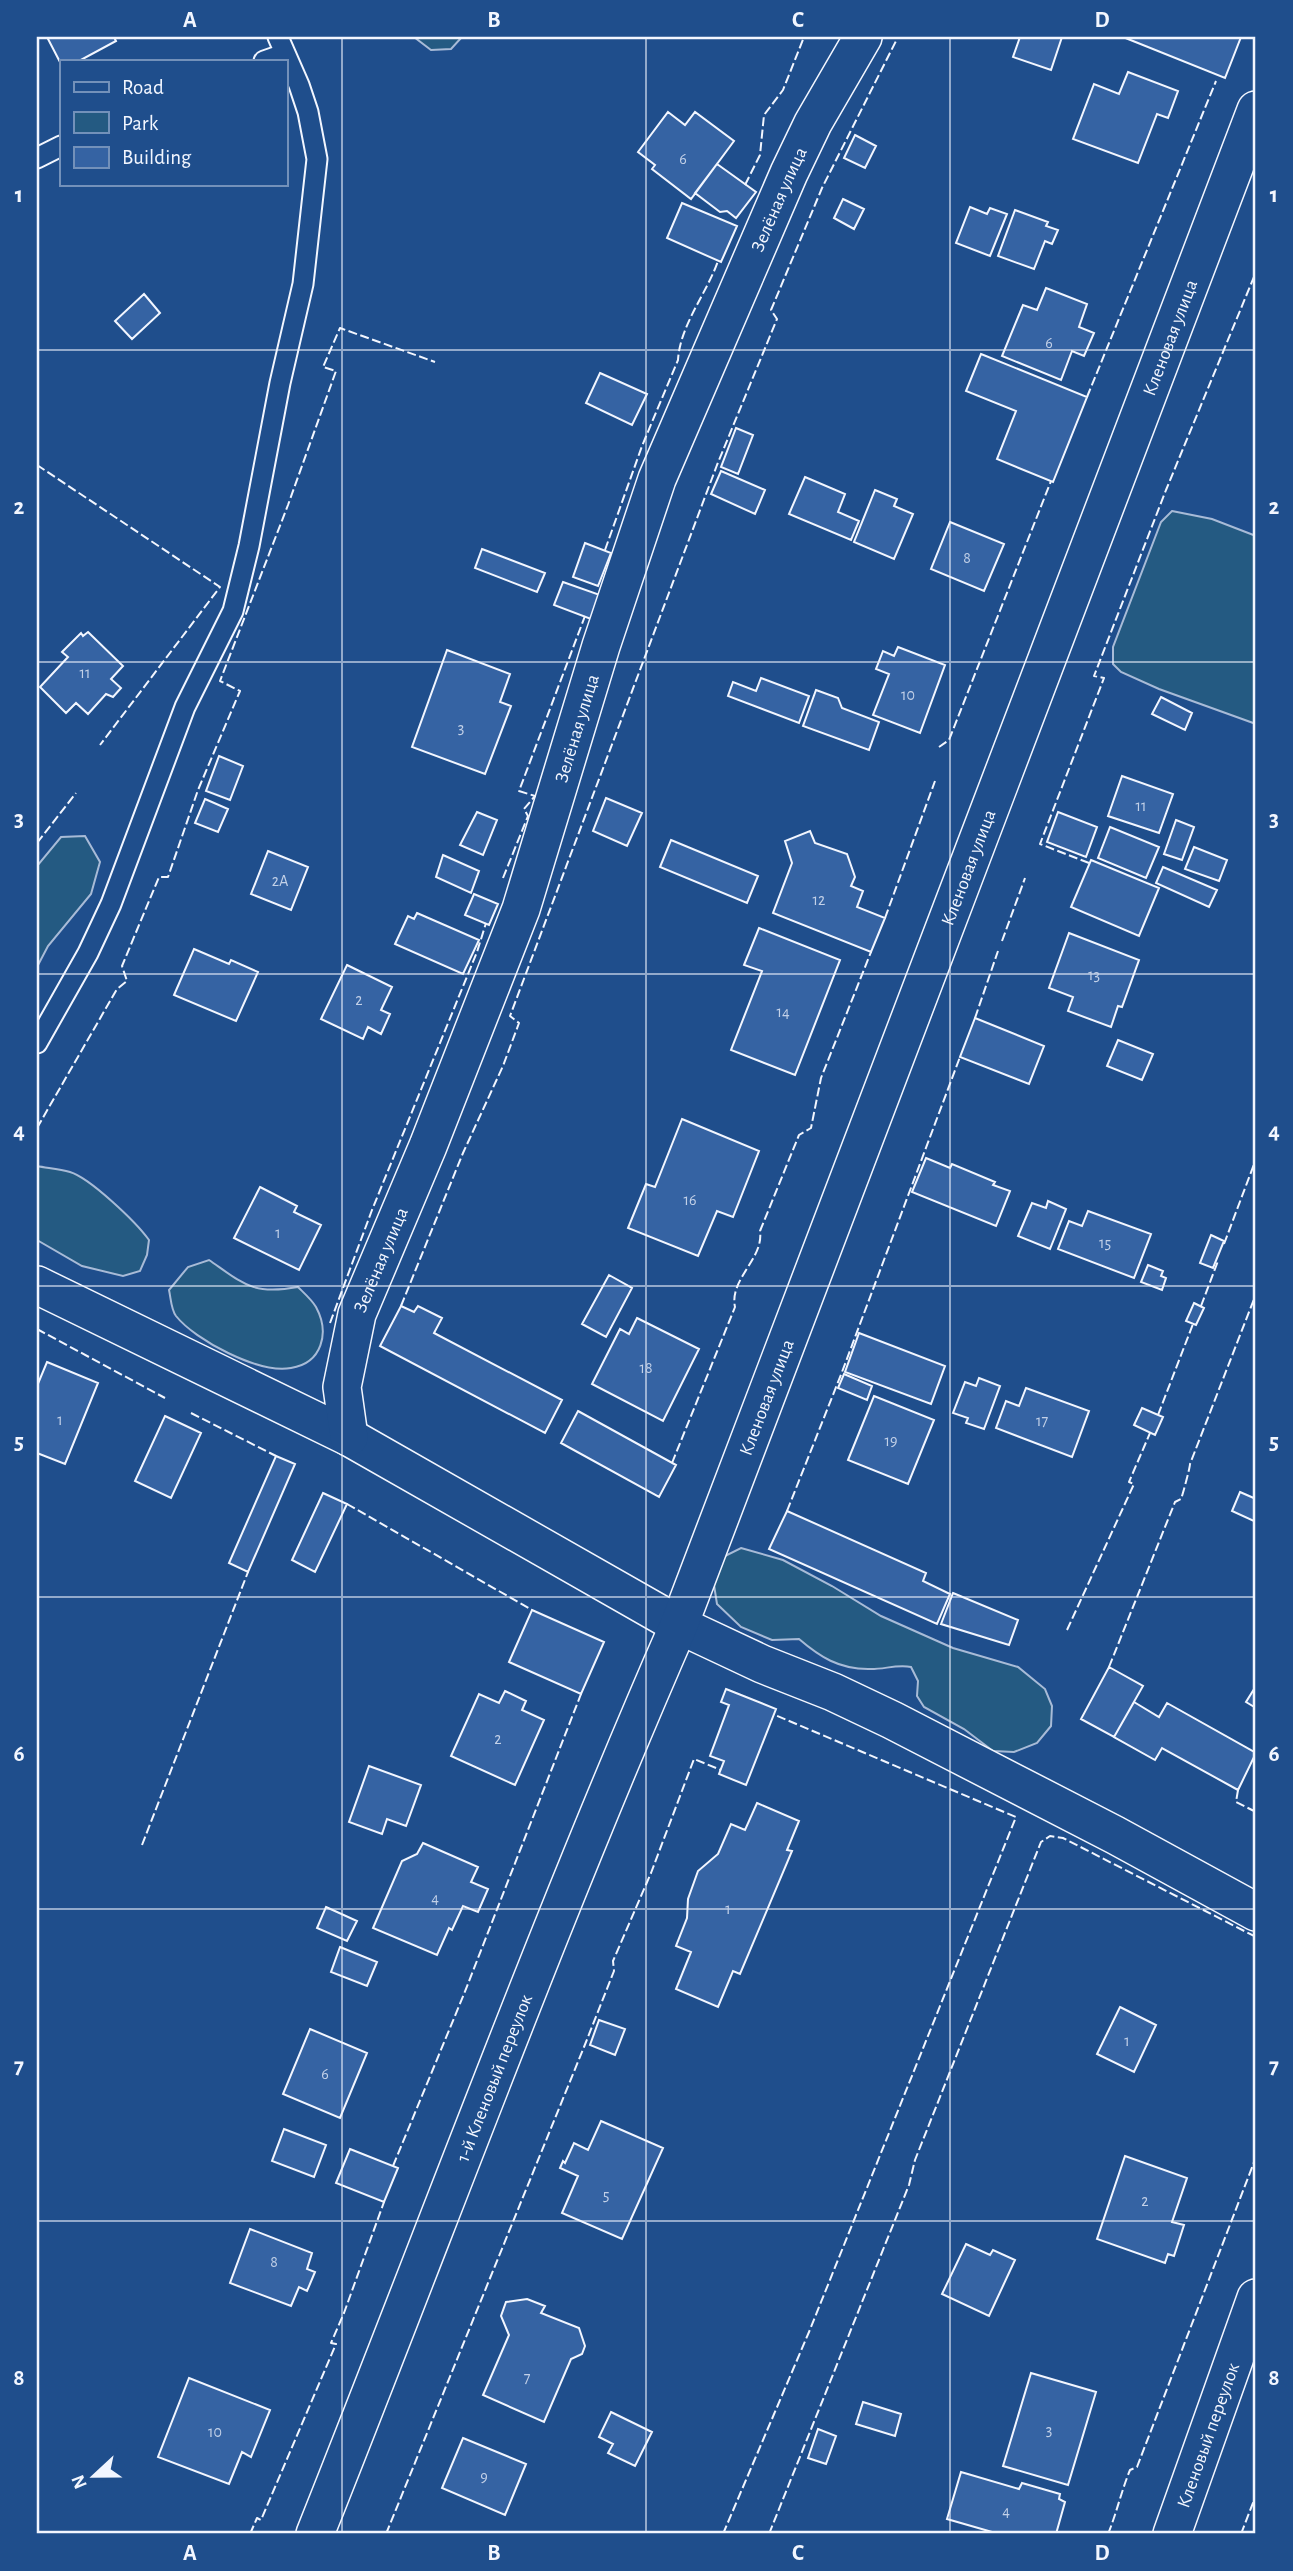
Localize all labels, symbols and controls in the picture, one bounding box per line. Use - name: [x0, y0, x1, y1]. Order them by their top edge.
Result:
- text: A: [183, 9, 197, 32]
- text: B: [487, 9, 501, 32]
- text: C: [792, 9, 804, 32]
- text: D: [1094, 9, 1110, 32]
- legend: [60, 60, 287, 186]
- text: Road: [122, 77, 164, 98]
- text: Park: [122, 113, 159, 134]
- street label: Зелёная улица: [748, 144, 811, 255]
- text: Building: [122, 147, 192, 168]
- house number: 6: [679, 151, 687, 167]
- text: 1: [15, 184, 23, 207]
- text: 1: [1270, 184, 1278, 207]
- street label: Кленовая улица: [1140, 277, 1202, 399]
- house number: 6: [1045, 335, 1053, 351]
- text: 2: [14, 496, 25, 519]
- text: 2: [1269, 496, 1280, 519]
- house number: 8: [963, 550, 971, 566]
- house number: 11: [79, 665, 91, 681]
- street label: Зелёная улица: [552, 672, 603, 785]
- house number: 10: [901, 687, 915, 703]
- house number: 3: [458, 720, 464, 736]
- house number: 11: [1135, 798, 1147, 814]
- street label: Кленовая улица: [938, 807, 1000, 928]
- text: 3: [14, 808, 24, 831]
- text: 3: [1269, 808, 1279, 831]
- house number: 2А: [272, 873, 289, 889]
- house number: 12: [813, 892, 825, 908]
- house number: 13: [1088, 967, 1100, 983]
- house number: 2: [355, 992, 363, 1008]
- house number: 14: [776, 1004, 790, 1020]
- text: 4: [13, 1120, 25, 1143]
- text: 4: [1268, 1120, 1280, 1143]
- house number: 16: [683, 1192, 697, 1208]
- street label: Зелёная улица: [351, 1205, 412, 1316]
- house number: 1: [275, 1225, 281, 1241]
- house number: 15: [1099, 1235, 1111, 1251]
- street label: Кленовая улица: [736, 1337, 798, 1458]
- house number: 18: [639, 1360, 653, 1376]
- house number: 1: [57, 1412, 63, 1428]
- house number: 17: [1036, 1413, 1048, 1429]
- text: 5: [14, 1431, 24, 1454]
- text: 5: [1269, 1431, 1279, 1454]
- house number: 19: [884, 1433, 898, 1449]
- house number: 2: [494, 1731, 502, 1747]
- text: 6: [13, 1743, 25, 1766]
- text: 6: [1268, 1743, 1280, 1766]
- house number: 4: [431, 1890, 439, 1906]
- house number: 1: [725, 1901, 731, 1917]
- street label: 1-й Кленовый переулок: [454, 1992, 536, 2165]
- house number: 1: [1124, 2033, 1130, 2049]
- text: 7: [14, 2055, 24, 2078]
- text: 7: [1269, 2055, 1279, 2078]
- house number: 6: [321, 2066, 329, 2082]
- house number: 5: [603, 2187, 609, 2203]
- house number: 2: [1141, 2193, 1149, 2209]
- house number: 8: [270, 2254, 278, 2270]
- street label: Кленовый переулок: [1174, 2360, 1243, 2511]
- text: 8: [13, 2367, 25, 2390]
- text: 8: [1268, 2367, 1280, 2390]
- house number: 7: [524, 2370, 531, 2386]
- house number: 3: [1046, 2422, 1052, 2438]
- house number: 10: [208, 2424, 222, 2440]
- north arrow: [60, 2442, 130, 2512]
- house number: 9: [480, 2469, 488, 2485]
- text: N: [68, 2472, 91, 2491]
- house number: 4: [1002, 2503, 1010, 2519]
- text: A: [183, 2542, 197, 2565]
- text: B: [487, 2542, 501, 2565]
- text: C: [792, 2542, 804, 2565]
- text: D: [1094, 2542, 1110, 2565]

